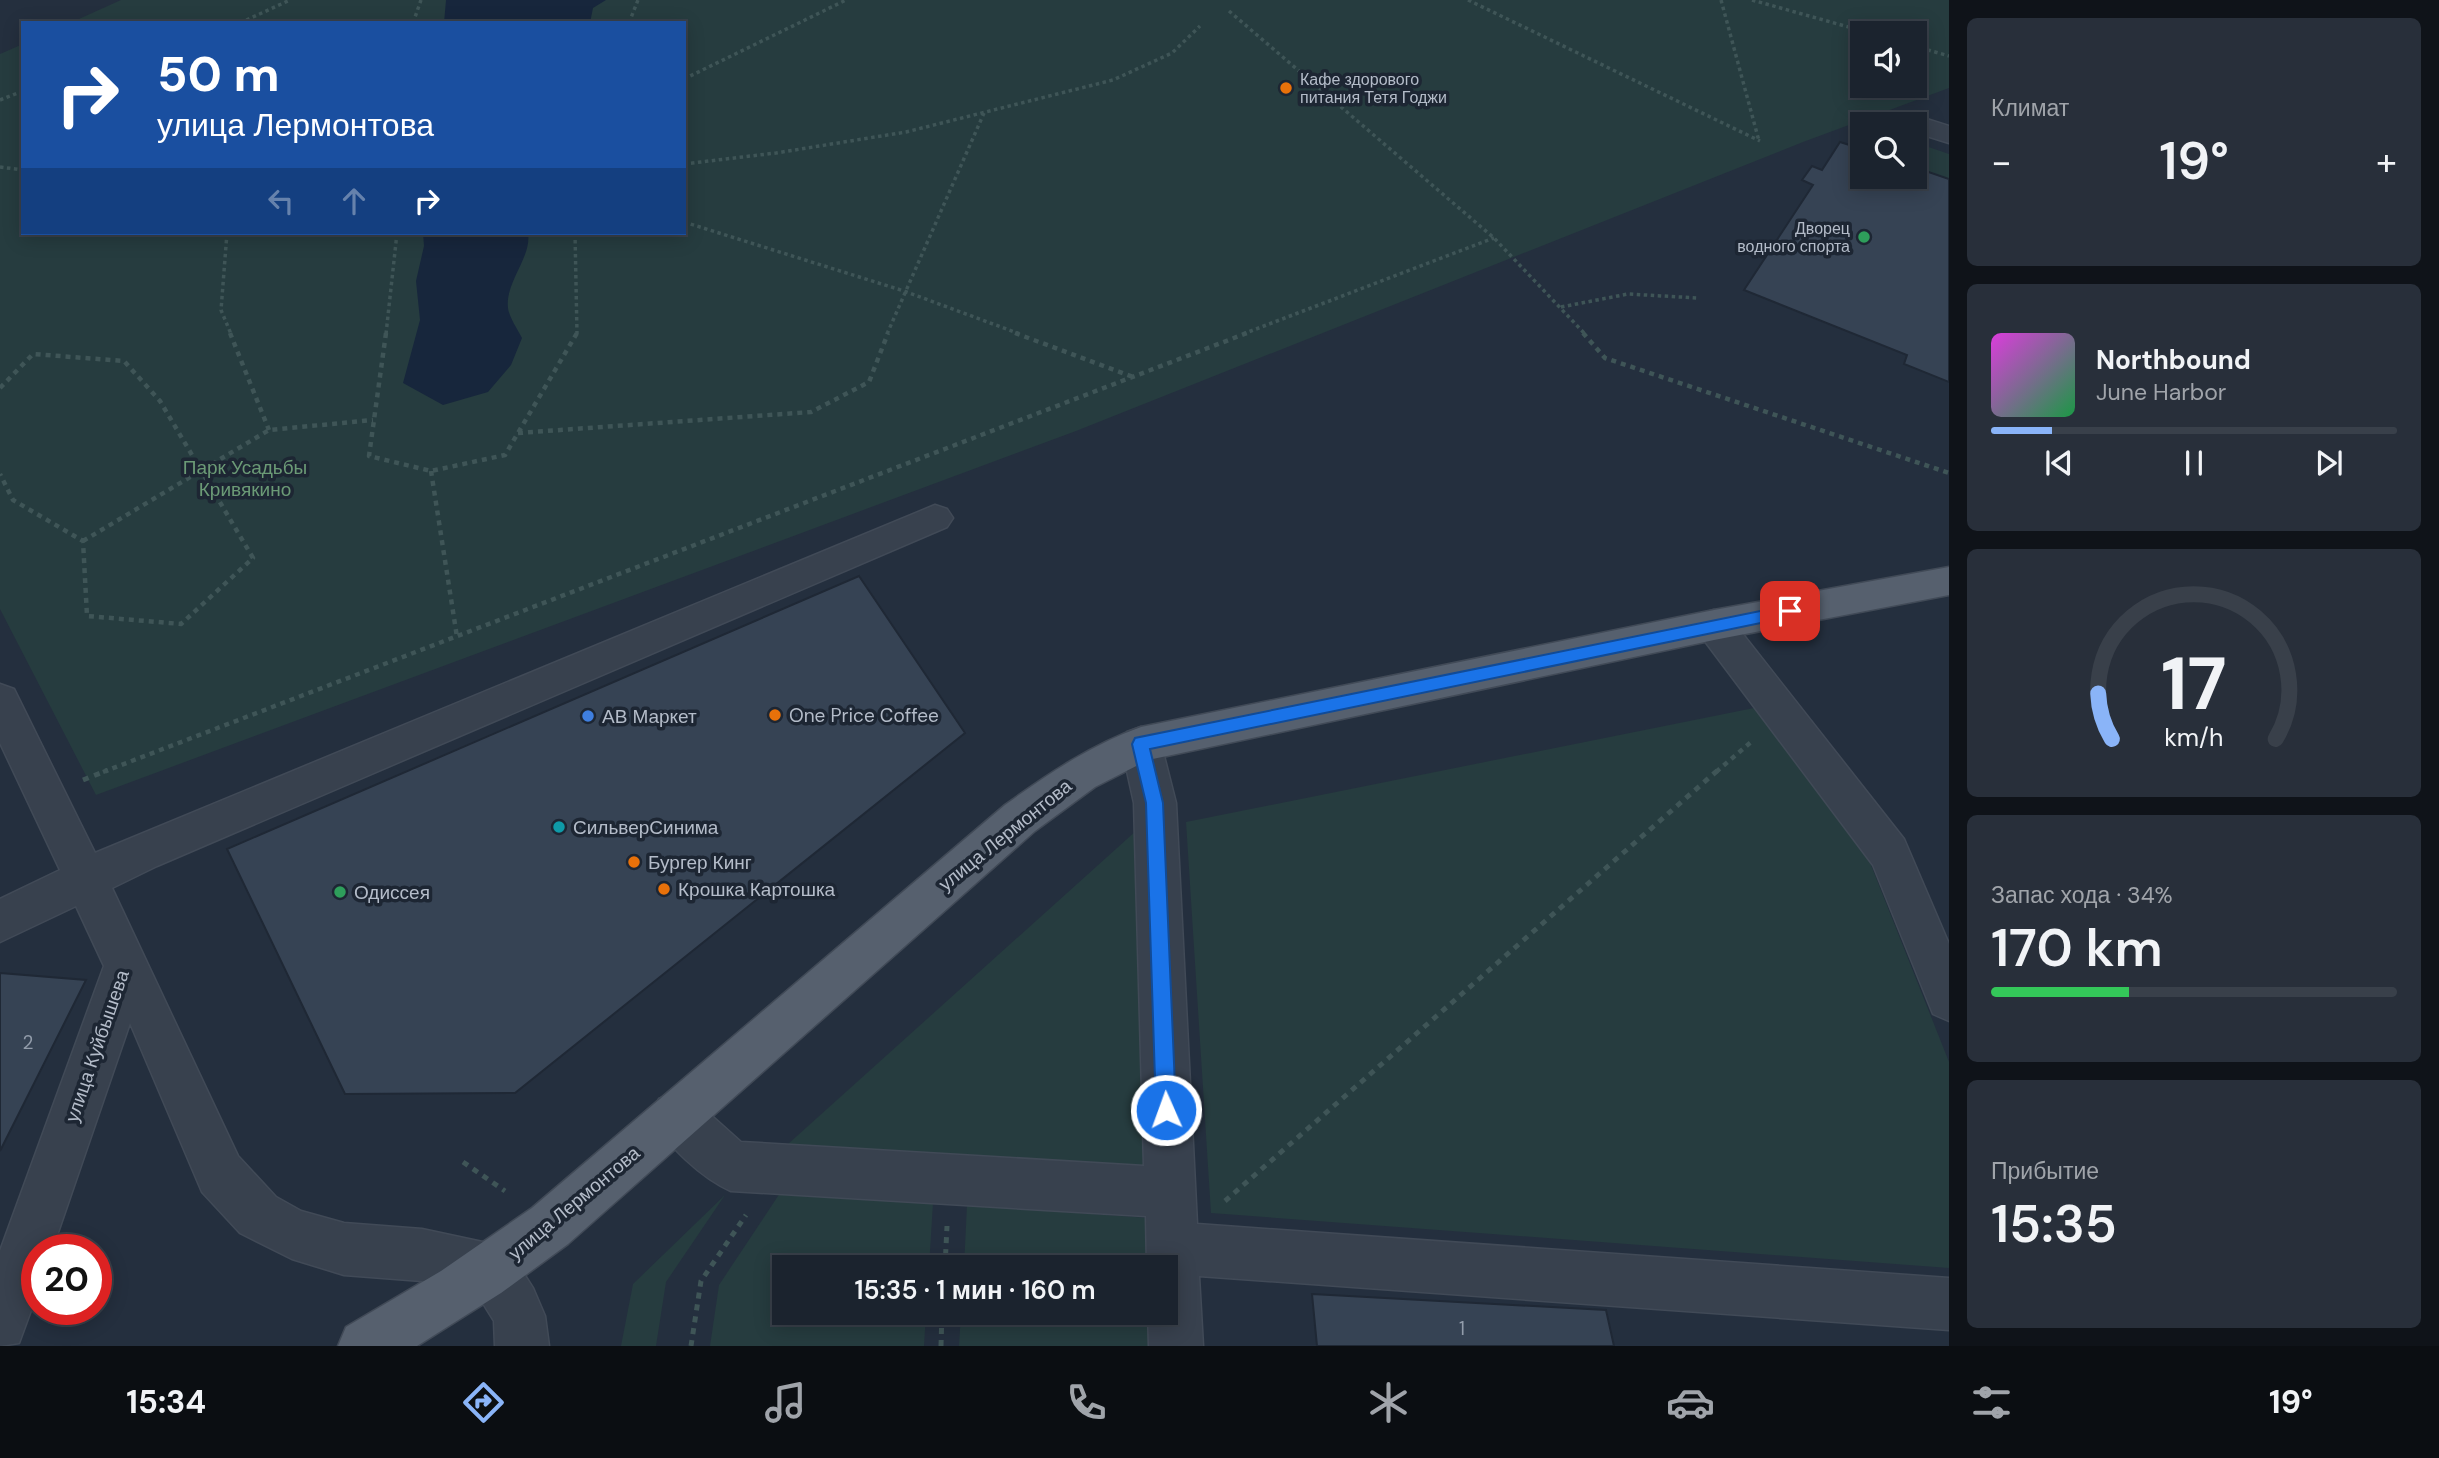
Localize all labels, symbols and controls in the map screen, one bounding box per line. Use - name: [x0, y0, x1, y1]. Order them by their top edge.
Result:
- map controls: [1850, 21, 1927, 189]
- button: sound: [1850, 21, 1927, 98]
- text: 50 m: [157, 42, 280, 106]
- icon: right: [42, 49, 133, 140]
- place label: Кафе здорового питания Тетя Годжи: [1300, 69, 1447, 108]
- marker: Кафе здорового питания Тетя Годжи: [1278, 80, 1294, 96]
- text: Климат: [1991, 93, 2069, 123]
- text: улица Лермонтова: [157, 104, 434, 146]
- button: search: [1850, 112, 1927, 189]
- text: 19°: [2159, 127, 2229, 195]
- text: −: [1991, 137, 2012, 187]
- text: +: [2376, 137, 2397, 187]
- icon: left: [262, 182, 300, 220]
- icon: ahead: [335, 182, 373, 220]
- icon: right: [408, 182, 446, 220]
- place label: Дворец водного спорта: [1737, 218, 1850, 257]
- marker: Дворец водного спорта: [1856, 229, 1872, 245]
- text: Northbound: [2096, 343, 2251, 377]
- text: June Harbor: [2096, 377, 2226, 407]
- icon: previous: [2040, 444, 2078, 482]
- icon: pause: [2175, 444, 2213, 482]
- icon: next: [2310, 444, 2348, 482]
- park label: Парк Усадьбы Кривякино: [183, 455, 307, 502]
- pin: [1760, 581, 1820, 641]
- icon: arrive: [1771, 592, 1809, 630]
- text: 17: [2161, 637, 2227, 732]
- place label: One Price Coffee: [789, 703, 939, 728]
- place label: АВ Маркет: [602, 704, 697, 729]
- marker: One Price Coffee: [767, 707, 783, 723]
- marker: АВ Маркет: [580, 708, 596, 724]
- text: km/h: [2164, 721, 2224, 754]
- street label: улица Лермонтова: [933, 773, 1077, 896]
- place label: СильверСинима: [573, 815, 719, 840]
- marker: СильверСинима: [551, 819, 567, 835]
- place label: Бургер Кинг: [648, 850, 752, 875]
- marker: Бургер Кинг: [626, 854, 642, 870]
- place label: Крошка Картошка: [678, 877, 836, 902]
- place label: Одиссея: [354, 880, 430, 905]
- text: Запас хода · 34%: [1991, 880, 2173, 910]
- marker: Крошка Картошка: [656, 881, 672, 897]
- marker: Одиссея: [332, 884, 348, 900]
- text: 170 km: [1991, 914, 2163, 982]
- street label: улица Куйбышева: [59, 966, 135, 1125]
- house number: 2: [23, 1030, 34, 1055]
- position arrow: [1129, 1073, 1203, 1147]
- street label: улица Лермонтова: [503, 1140, 645, 1265]
- text: Прибытие: [1991, 1156, 2099, 1186]
- text: 15:35: [1991, 1190, 2117, 1258]
- speed limit sign: 20: [21, 1234, 112, 1325]
- text: 15:35 · 1 мин · 160 m: [854, 1273, 1096, 1307]
- house number: 1: [1459, 1316, 1465, 1341]
- icon: directions: [459, 1378, 508, 1427]
- icon: music: [761, 1378, 810, 1427]
- icon: phone: [1062, 1378, 1111, 1427]
- icon: climate: [1364, 1378, 1413, 1427]
- icon: car: [1666, 1378, 1715, 1427]
- icon: filters: [1967, 1378, 2016, 1427]
- text: 15:34: [126, 1381, 206, 1423]
- text: 19°: [2269, 1381, 2313, 1423]

